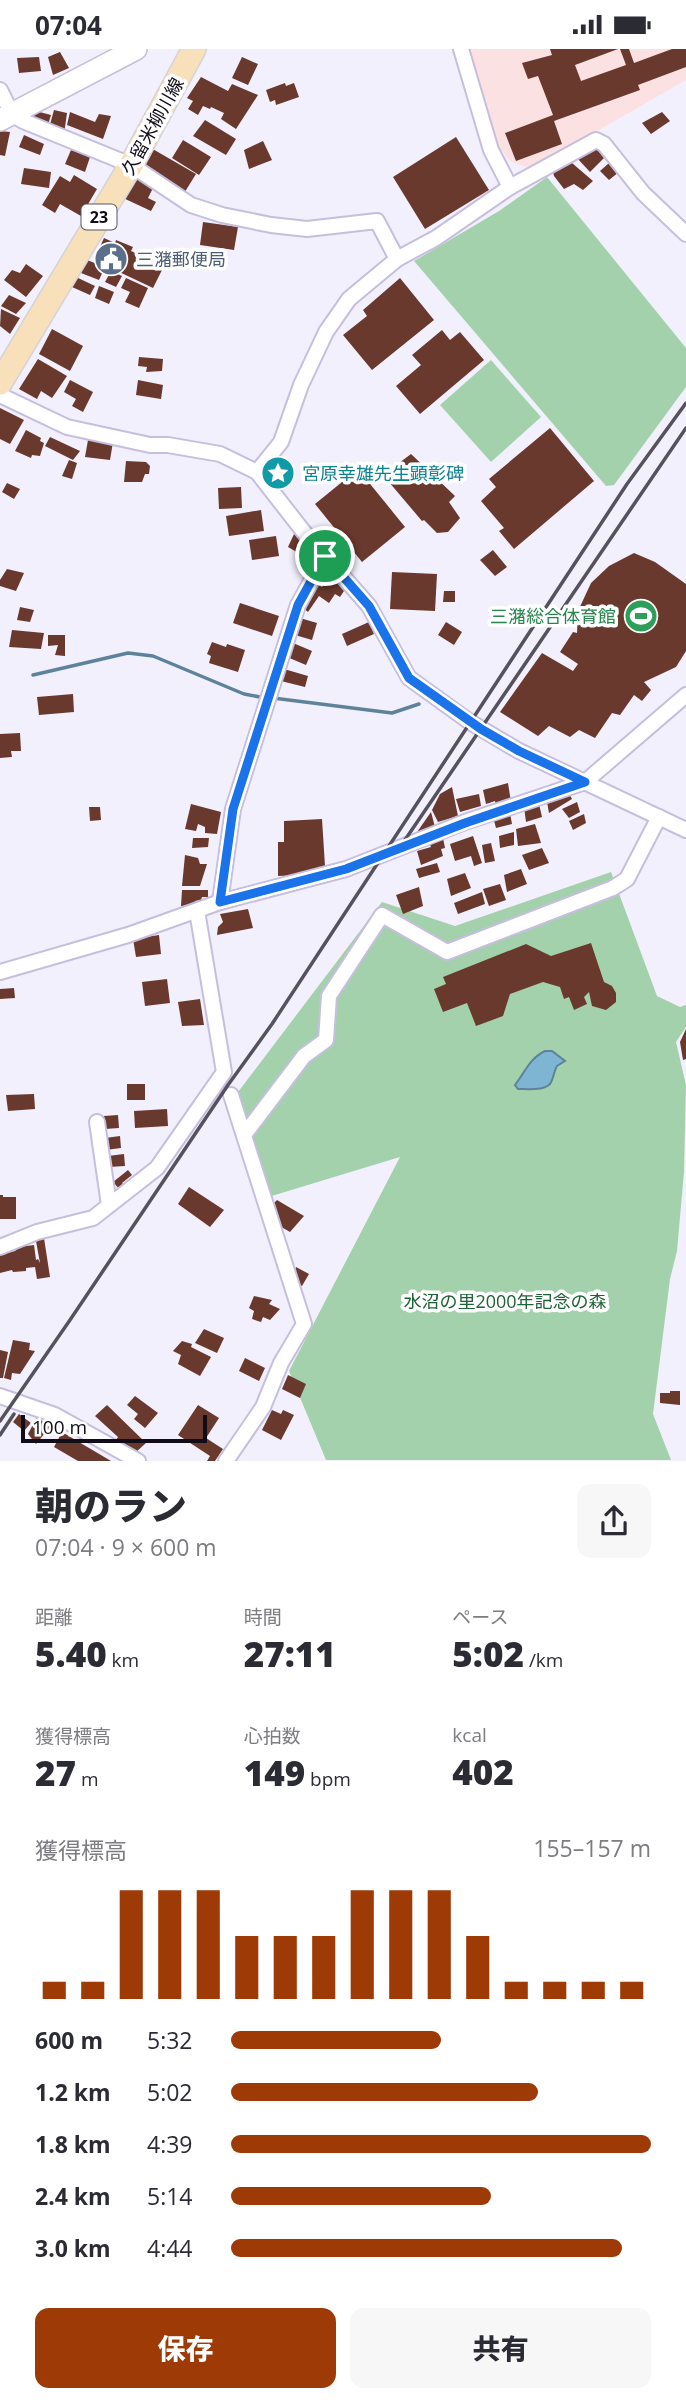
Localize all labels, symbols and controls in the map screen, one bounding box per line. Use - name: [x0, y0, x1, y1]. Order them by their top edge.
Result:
- text: 07:04: [35, 7, 102, 43]
- street label: 久留米柳川線: [115, 73, 189, 179]
- road number: 23: [82, 205, 116, 229]
- public building icon: 三潴郵便局: [92, 240, 130, 278]
- place label: 三潴郵便局: [136, 247, 226, 271]
- place icon: 宮原幸雄先生顕彰碑: [259, 454, 297, 492]
- place label: 宮原幸雄先生顕彰碑: [302, 461, 464, 485]
- pin: [295, 526, 355, 586]
- icon: arrive: [306, 537, 344, 575]
- sports icon: 三潴総合体育館: [622, 597, 660, 635]
- place label: 三潴総合体育館: [490, 604, 616, 628]
- park label: 水沼の里2000年記念の森: [403, 1289, 607, 1313]
- scale bar: [21, 1412, 206, 1443]
- text: 100 m: [32, 1414, 87, 1440]
- text: 朝のラン: [35, 1479, 187, 1531]
- button: share: [577, 1484, 651, 1558]
- text: 07:04 · 9 × 600 m: [35, 1531, 217, 1563]
- text: 距離: [35, 1604, 73, 1630]
- text: 時間: [244, 1604, 282, 1630]
- text: ペース: [452, 1604, 508, 1630]
- text: 5.40: [35, 1630, 107, 1677]
- text: 27:11: [244, 1630, 336, 1677]
- text: 5:02: [452, 1630, 524, 1677]
- text: km: [107, 1647, 139, 1673]
- text: /km: [524, 1647, 563, 1673]
- text: kcal: [452, 1722, 487, 1748]
- text: 獲得標高: [35, 1723, 111, 1749]
- text: 心拍数: [244, 1723, 301, 1749]
- text: 402: [452, 1748, 514, 1795]
- text: 27: [35, 1749, 76, 1796]
- text: 149: [244, 1749, 305, 1796]
- text: m: [76, 1766, 99, 1792]
- text: bpm: [305, 1766, 351, 1792]
- text: 155–157 m: [533, 1832, 651, 1864]
- text: 獲得標高: [35, 1834, 127, 1866]
- text: 600 m: [35, 2024, 103, 2056]
- text: 5:32: [147, 2024, 193, 2056]
- text: 1.2 km: [35, 2076, 111, 2108]
- text: 5:02: [147, 2076, 193, 2108]
- text: 1.8 km: [35, 2128, 111, 2160]
- text: 4:39: [147, 2128, 193, 2160]
- text: 2.4 km: [35, 2180, 111, 2212]
- text: 5:14: [147, 2180, 193, 2212]
- text: 3.0 km: [35, 2232, 111, 2264]
- text: 4:44: [147, 2232, 193, 2264]
- button: 保存: [35, 2308, 336, 2388]
- button: 共有: [350, 2308, 651, 2388]

